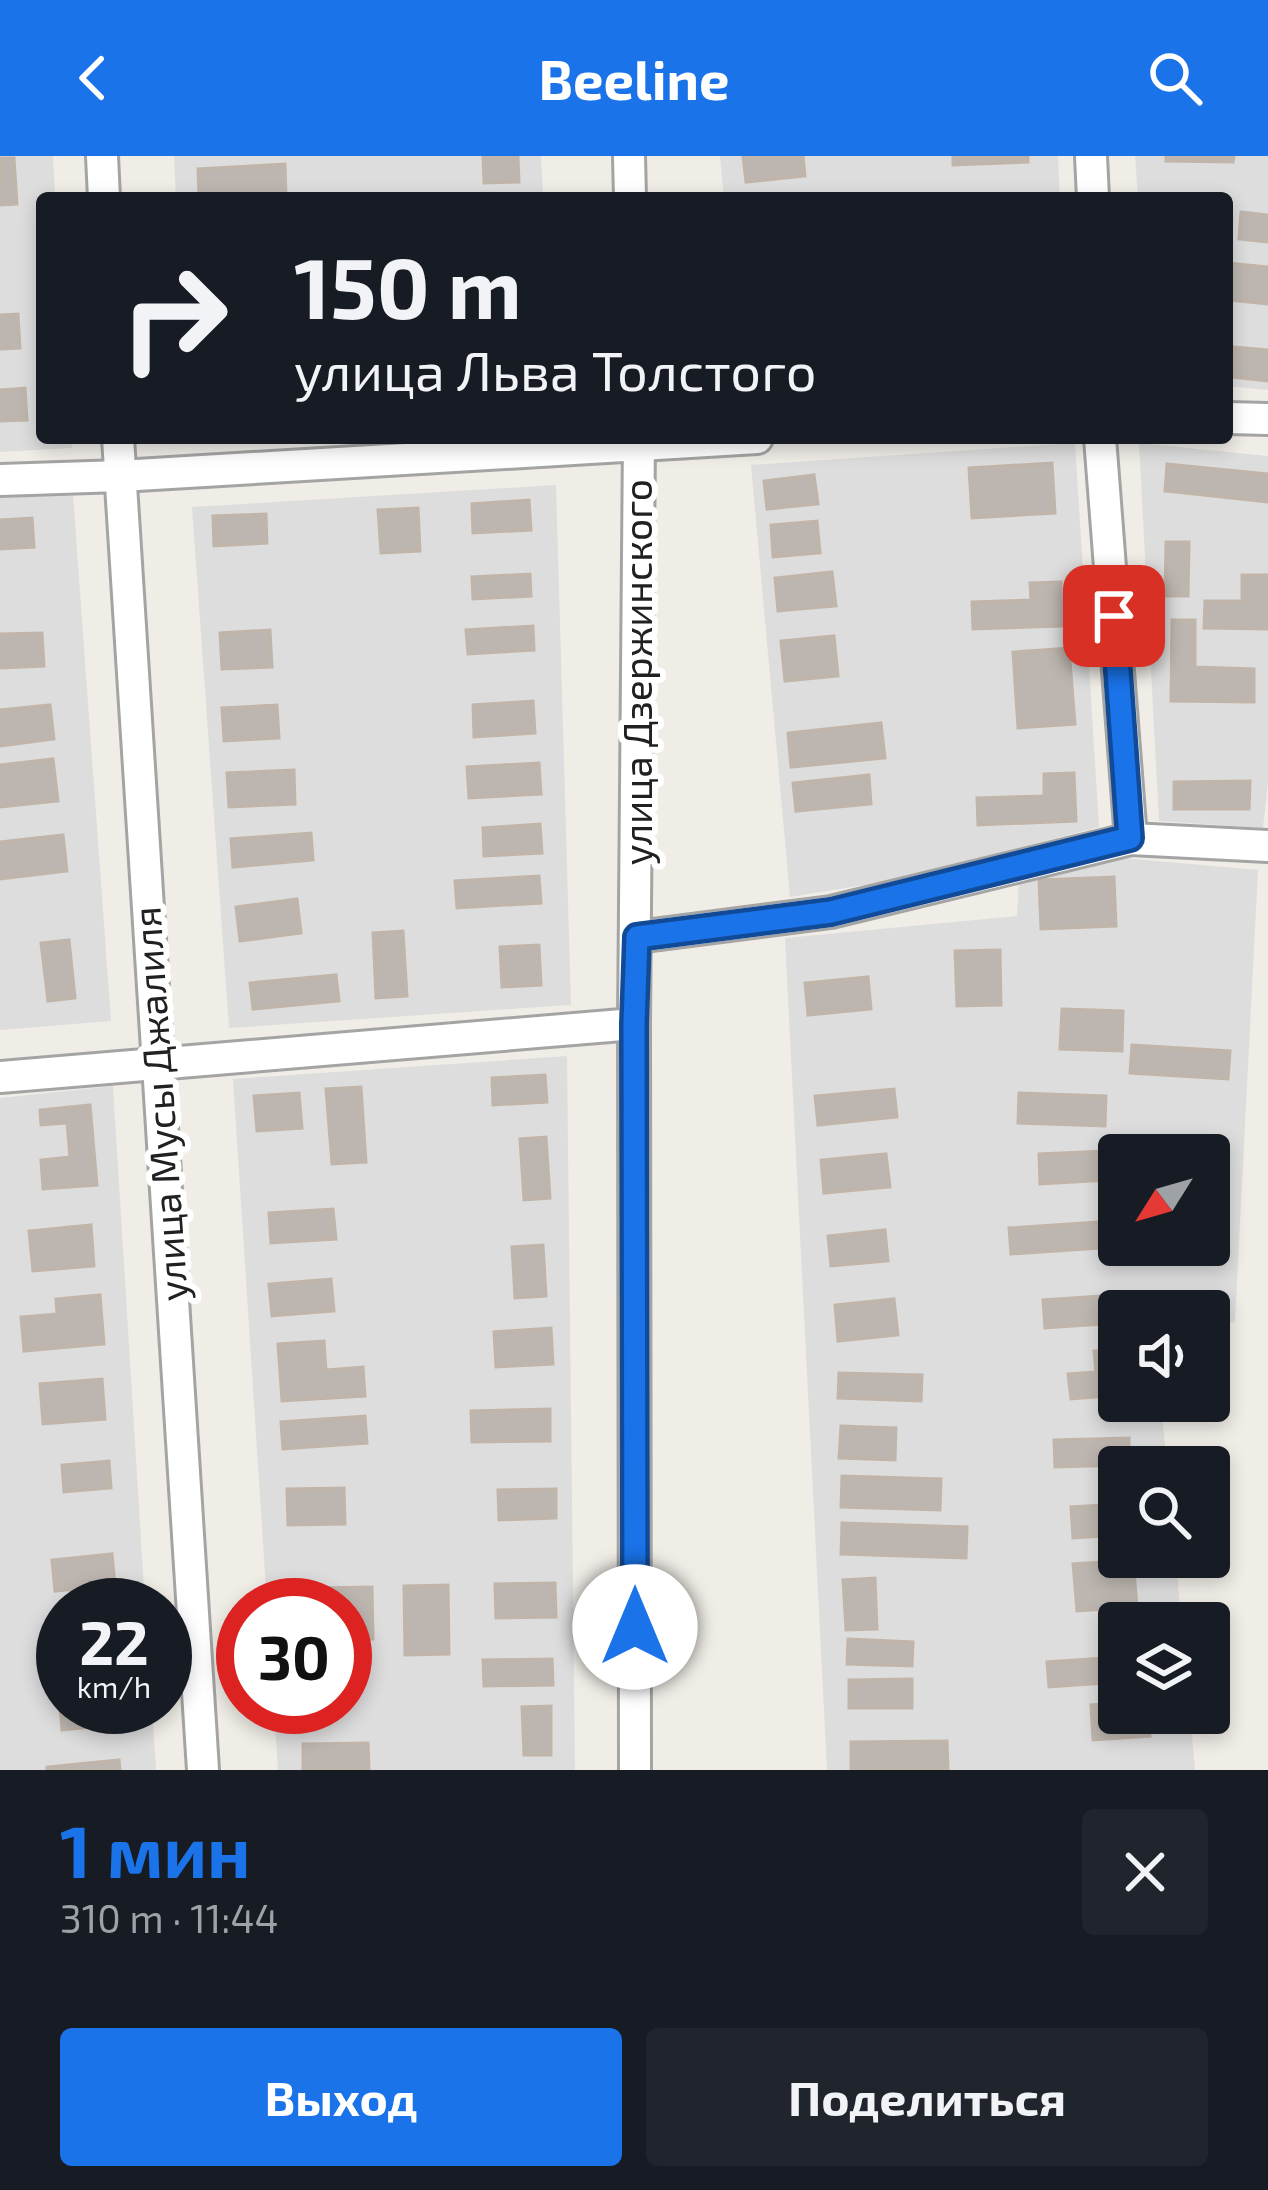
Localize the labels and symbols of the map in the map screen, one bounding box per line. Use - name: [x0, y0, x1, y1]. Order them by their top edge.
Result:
- street label: улица Дзержинского: [613, 479, 661, 865]
- pin: [1063, 565, 1165, 667]
- street label: улица Мусы Джалиля: [121, 905, 197, 1303]
- north arrow: [1098, 1134, 1230, 1266]
- position arrow: [572, 1564, 698, 1690]
- speed limit sign: 30: [216, 1578, 372, 1734]

